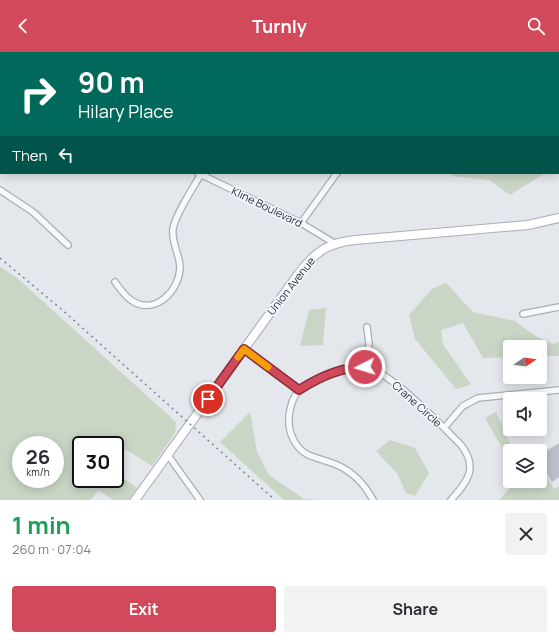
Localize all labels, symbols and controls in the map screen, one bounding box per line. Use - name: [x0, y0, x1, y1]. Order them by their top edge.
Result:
- text: Turnly: [252, 14, 307, 38]
- icon: back: [12, 15, 34, 37]
- icon: search: [525, 15, 547, 37]
- text: 90 m: [78, 63, 145, 101]
- icon: right: [12, 68, 64, 120]
- text: Hilary Place: [78, 99, 173, 123]
- icon: left: [55, 144, 77, 166]
- text: Then: [12, 145, 47, 166]
- street label: Kline Boulevard: [229, 183, 305, 230]
- street label: Union Avenue: [263, 253, 318, 318]
- north arrow: [503, 340, 547, 384]
- map controls: [503, 340, 547, 488]
- position arrow: [344, 346, 386, 388]
- street label: Crane Circle: [389, 377, 446, 430]
- pin: [191, 382, 225, 416]
- icon: arrive: [197, 388, 219, 410]
- button: sound: [503, 392, 547, 436]
- speed limit sign: 30: [72, 436, 124, 488]
- text: 26: [26, 443, 50, 470]
- button: layers: [503, 444, 547, 488]
- text: km/h: [26, 465, 50, 479]
- text: 1 min: [12, 508, 71, 541]
- button: close: [505, 513, 547, 555]
- text: 260 m · 07:04: [12, 540, 91, 558]
- button: Exit: [12, 586, 276, 632]
- button: Share: [284, 586, 547, 632]

